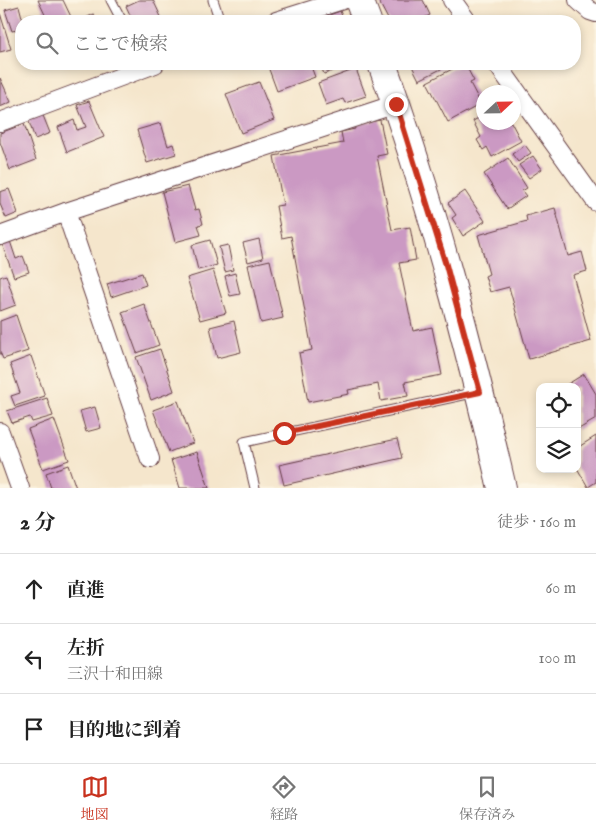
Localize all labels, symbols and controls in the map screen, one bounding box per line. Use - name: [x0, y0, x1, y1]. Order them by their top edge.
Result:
- search box: [15, 15, 581, 70]
- icon: search: [33, 29, 61, 57]
- text: ここで検索: [73, 33, 168, 57]
- north arrow: [476, 85, 521, 130]
- route end: [385, 93, 408, 116]
- map controls: [536, 383, 581, 473]
- button: locate: [536, 383, 581, 428]
- route start: [273, 422, 296, 445]
- button: layers: [536, 428, 581, 473]
- text: 2 分: [20, 510, 55, 537]
- text: 徒歩 · 160 m: [497, 513, 576, 533]
- icon: ahead: [20, 575, 48, 603]
- text: 直進: [67, 579, 105, 603]
- text: 60 m: [546, 579, 576, 599]
- text: 左折: [67, 637, 105, 661]
- icon: left: [20, 645, 48, 673]
- text: 100 m: [539, 649, 576, 669]
- text: 三沢十和田線: [67, 665, 163, 685]
- icon: arrive: [20, 715, 48, 743]
- text: 目的地に到着: [67, 719, 181, 743]
- tab: 地図: [81, 773, 109, 824]
- tab: 経路: [270, 773, 298, 824]
- tab: 保存済み: [459, 773, 515, 824]

